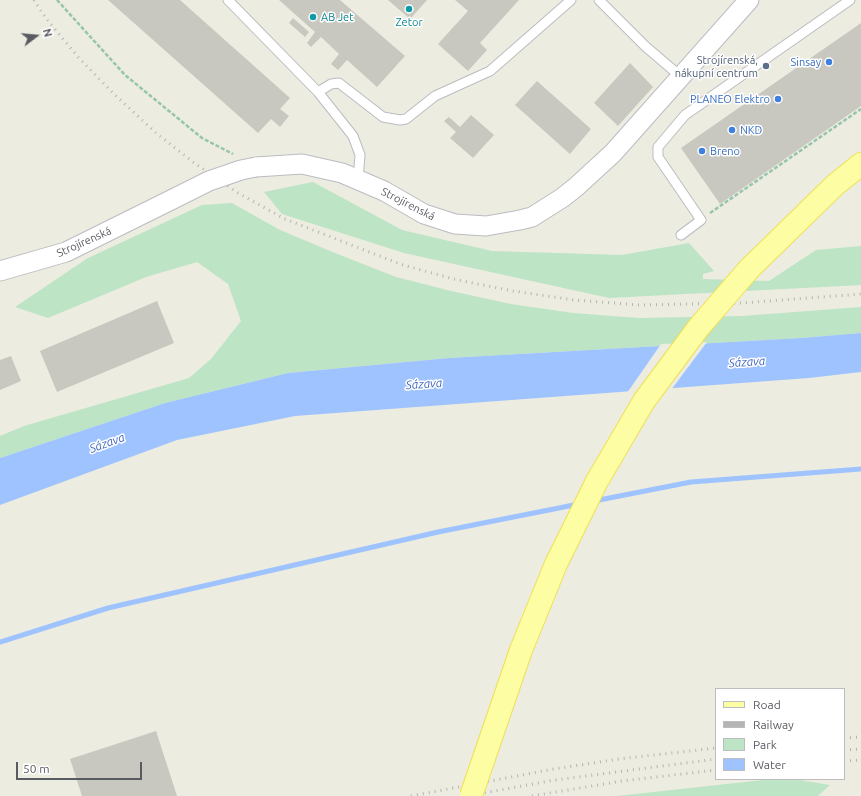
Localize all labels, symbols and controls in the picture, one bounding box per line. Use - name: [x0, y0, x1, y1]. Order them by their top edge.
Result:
- marker: Zetor: [404, 4, 414, 14]
- place label: AB Jet: [321, 10, 353, 24]
- marker: AB Jet: [308, 12, 318, 22]
- place label: Zetor: [395, 15, 423, 29]
- north arrow: [16, 16, 56, 56]
- text: N: [41, 27, 54, 38]
- place label: Strojírenská, nákupní centrum: [675, 53, 758, 79]
- place label: Sinsay: [791, 55, 821, 69]
- marker: Sinsay: [824, 57, 834, 67]
- marker: Strojírenská, nákupní centrum: [761, 61, 771, 71]
- place label: PLANEO Elektro: [690, 92, 770, 106]
- marker: PLANEO Elektro: [773, 94, 783, 104]
- place label: NKD: [740, 123, 762, 137]
- marker: NKD: [727, 125, 737, 135]
- place label: Breno: [710, 144, 740, 158]
- marker: Breno: [697, 146, 707, 156]
- street label: Strojírenská: [379, 185, 437, 223]
- street label: Strojírenská: [55, 224, 113, 260]
- water label: Sázava: [728, 354, 766, 370]
- water label: Sázava: [405, 376, 443, 392]
- water label: Sázava: [87, 430, 127, 456]
- legend: [715, 688, 845, 780]
- text: Road: [753, 698, 781, 711]
- text: Railway: [753, 718, 794, 731]
- text: Park: [753, 738, 777, 751]
- scale bar: [18, 754, 144, 780]
- text: Water: [753, 758, 786, 771]
- text: 50 m: [23, 762, 50, 775]

